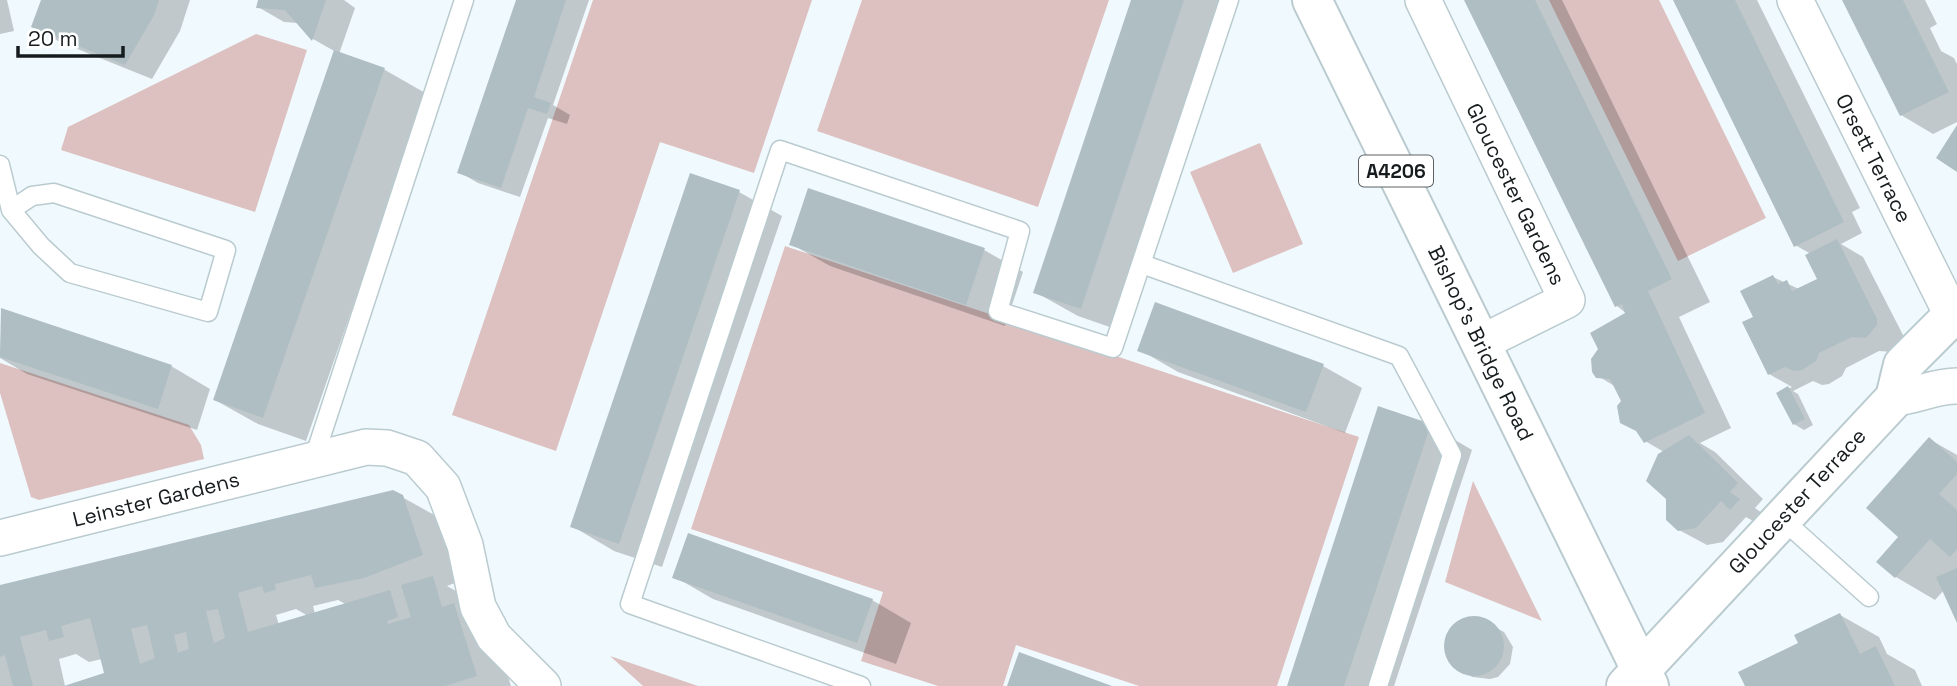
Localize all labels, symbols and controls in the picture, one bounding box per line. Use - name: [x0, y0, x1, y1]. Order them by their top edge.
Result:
- scale bar: [18, 14, 122, 58]
- text: 20 m: [28, 25, 78, 52]
- street label: Orsett Terrace: [1830, 89, 1918, 227]
- street label: Gloucester Gardens: [1460, 99, 1572, 289]
- road number: A4206: [1359, 155, 1433, 186]
- street label: Bishop's Bridge Road: [1422, 241, 1540, 445]
- street label: Gloucester Terrace: [1722, 422, 1872, 580]
- street label: Leinster Gardens: [70, 465, 242, 533]

